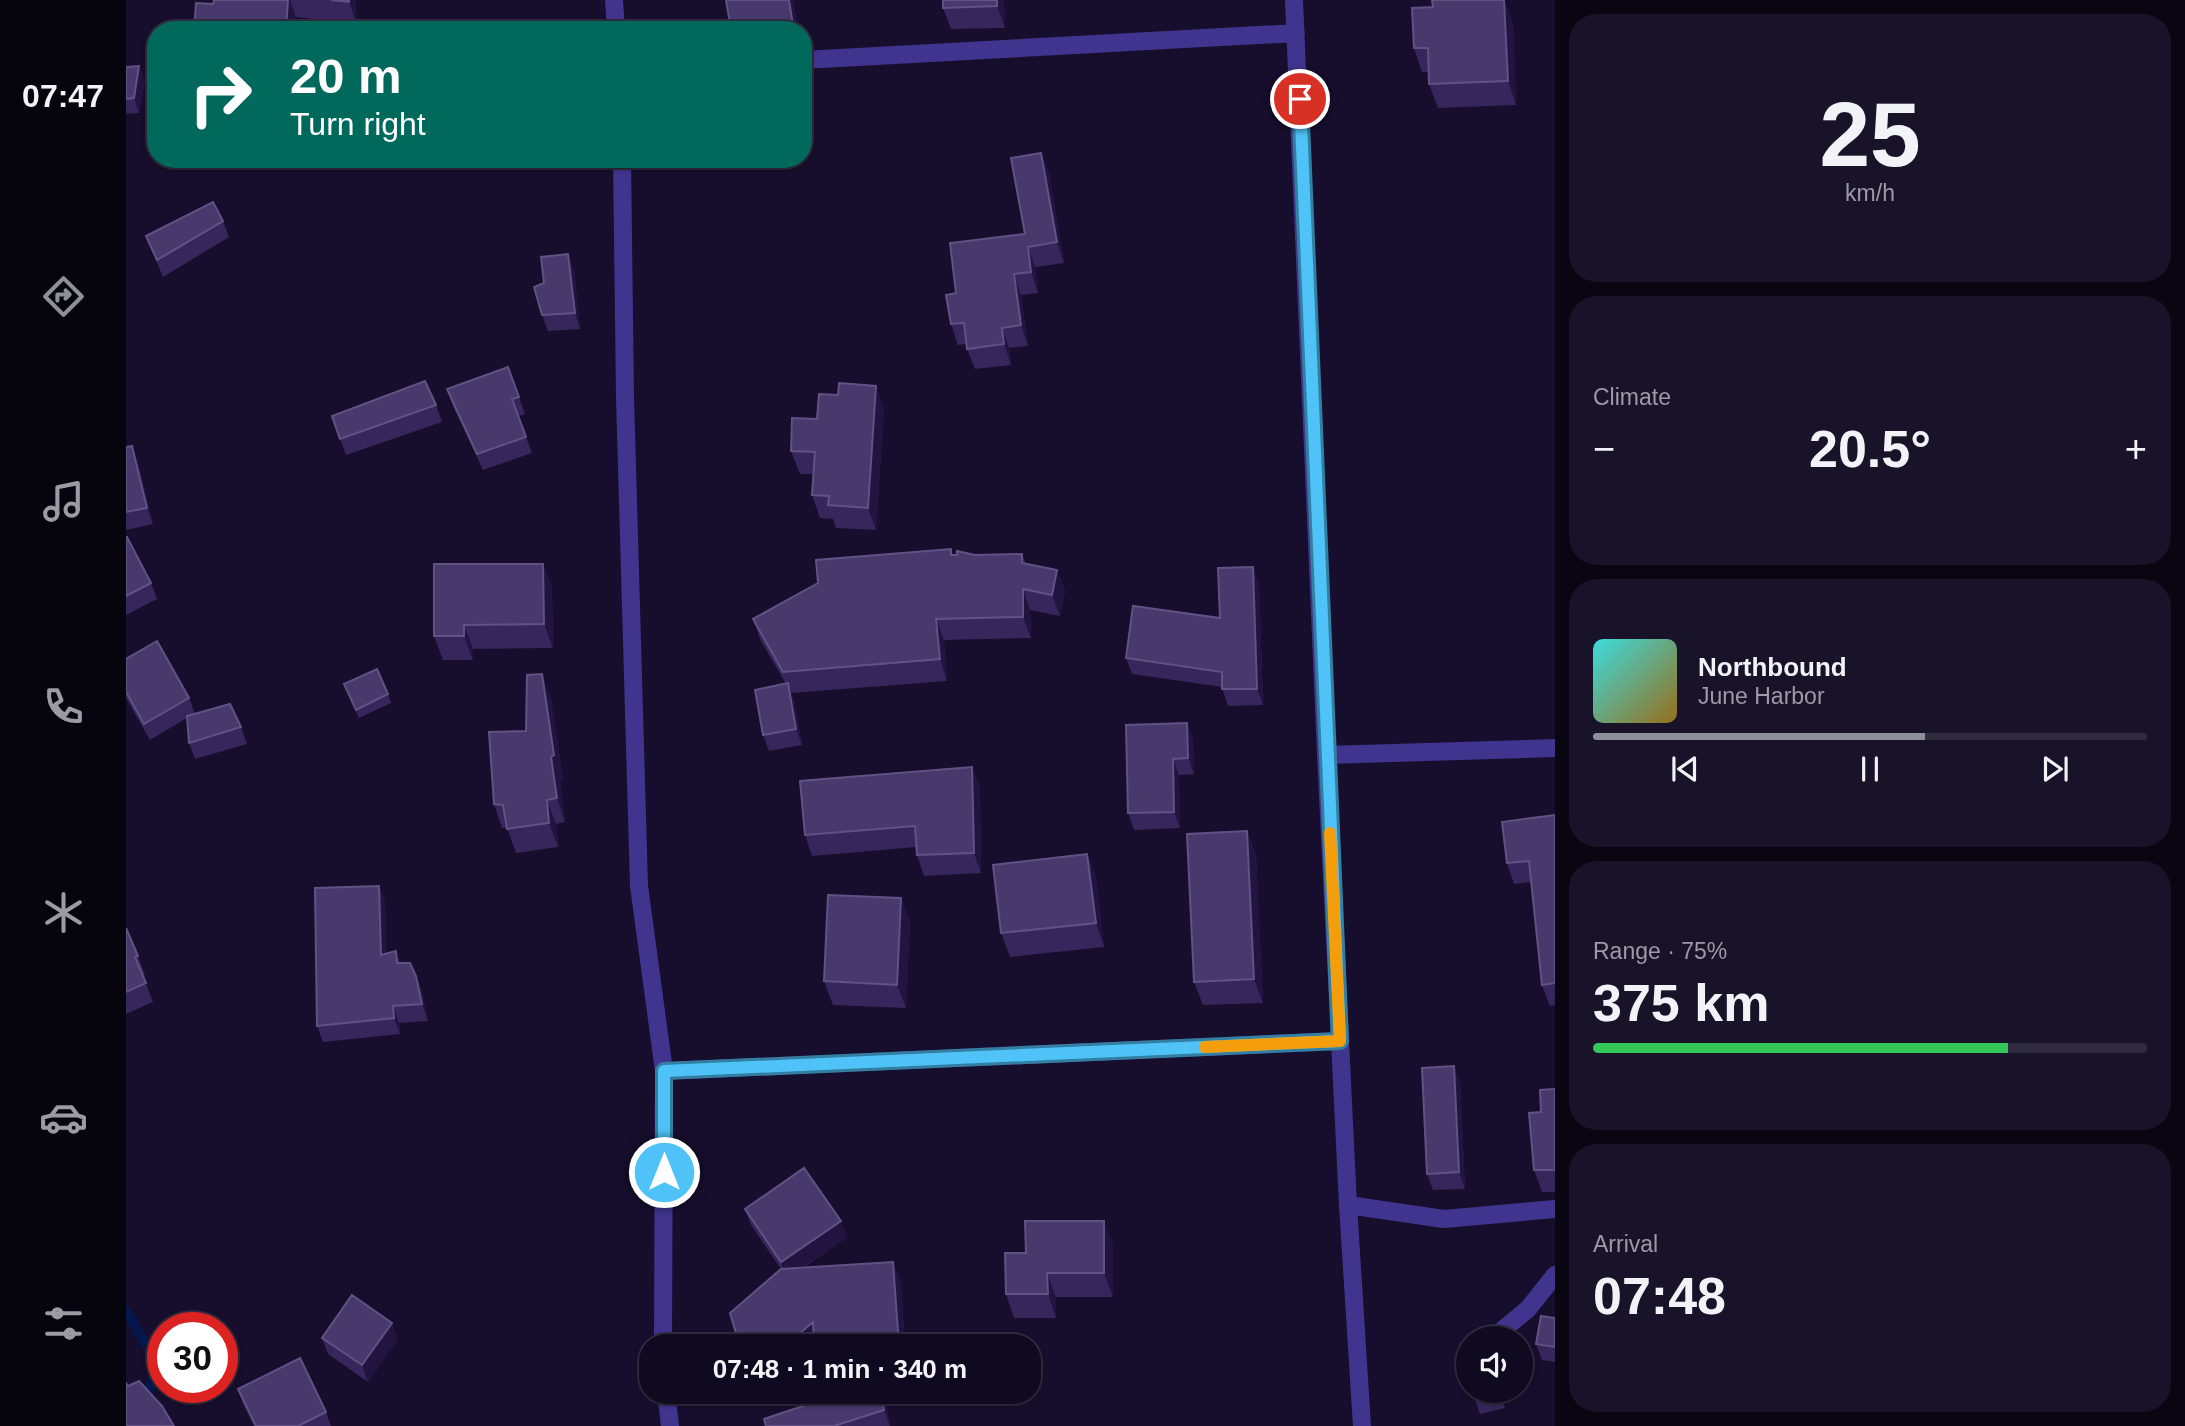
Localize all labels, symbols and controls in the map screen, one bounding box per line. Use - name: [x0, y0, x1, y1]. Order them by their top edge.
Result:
- icon: right: [175, 49, 266, 140]
- text: 20 m: [290, 49, 402, 103]
- pin: [1270, 69, 1330, 129]
- text: 07:47: [22, 78, 104, 114]
- icon: arrive: [1281, 80, 1319, 118]
- text: 25: [1819, 84, 1921, 185]
- text: Turn right: [290, 106, 426, 142]
- text: km/h: [1845, 180, 1895, 206]
- icon: directions: [39, 272, 88, 321]
- text: Climate: [1593, 384, 1671, 410]
- text: 20.5°: [1809, 420, 1931, 478]
- text: −: [1593, 428, 1615, 470]
- text: +: [2125, 428, 2147, 470]
- icon: music: [39, 477, 88, 526]
- text: Northbound: [1698, 652, 1847, 682]
- icon: phone: [39, 682, 88, 731]
- text: June Harbor: [1698, 683, 1825, 709]
- icon: previous: [1666, 750, 1704, 788]
- icon: pause: [1851, 750, 1889, 788]
- icon: next: [2036, 750, 2074, 788]
- icon: climate: [39, 888, 88, 937]
- text: Range · 75%: [1593, 938, 1727, 964]
- text: 375 km: [1593, 974, 1769, 1032]
- icon: car: [39, 1093, 88, 1142]
- position arrow: [627, 1135, 701, 1209]
- text: Arrival: [1593, 1231, 1658, 1257]
- text: 07:48: [1593, 1267, 1726, 1325]
- icon: filters: [39, 1299, 88, 1348]
- speed limit sign: 30: [147, 1312, 238, 1403]
- map controls: [1456, 1326, 1533, 1403]
- button: sound: [1456, 1326, 1533, 1403]
- text: 07:48 · 1 min · 340 m: [713, 1354, 967, 1384]

